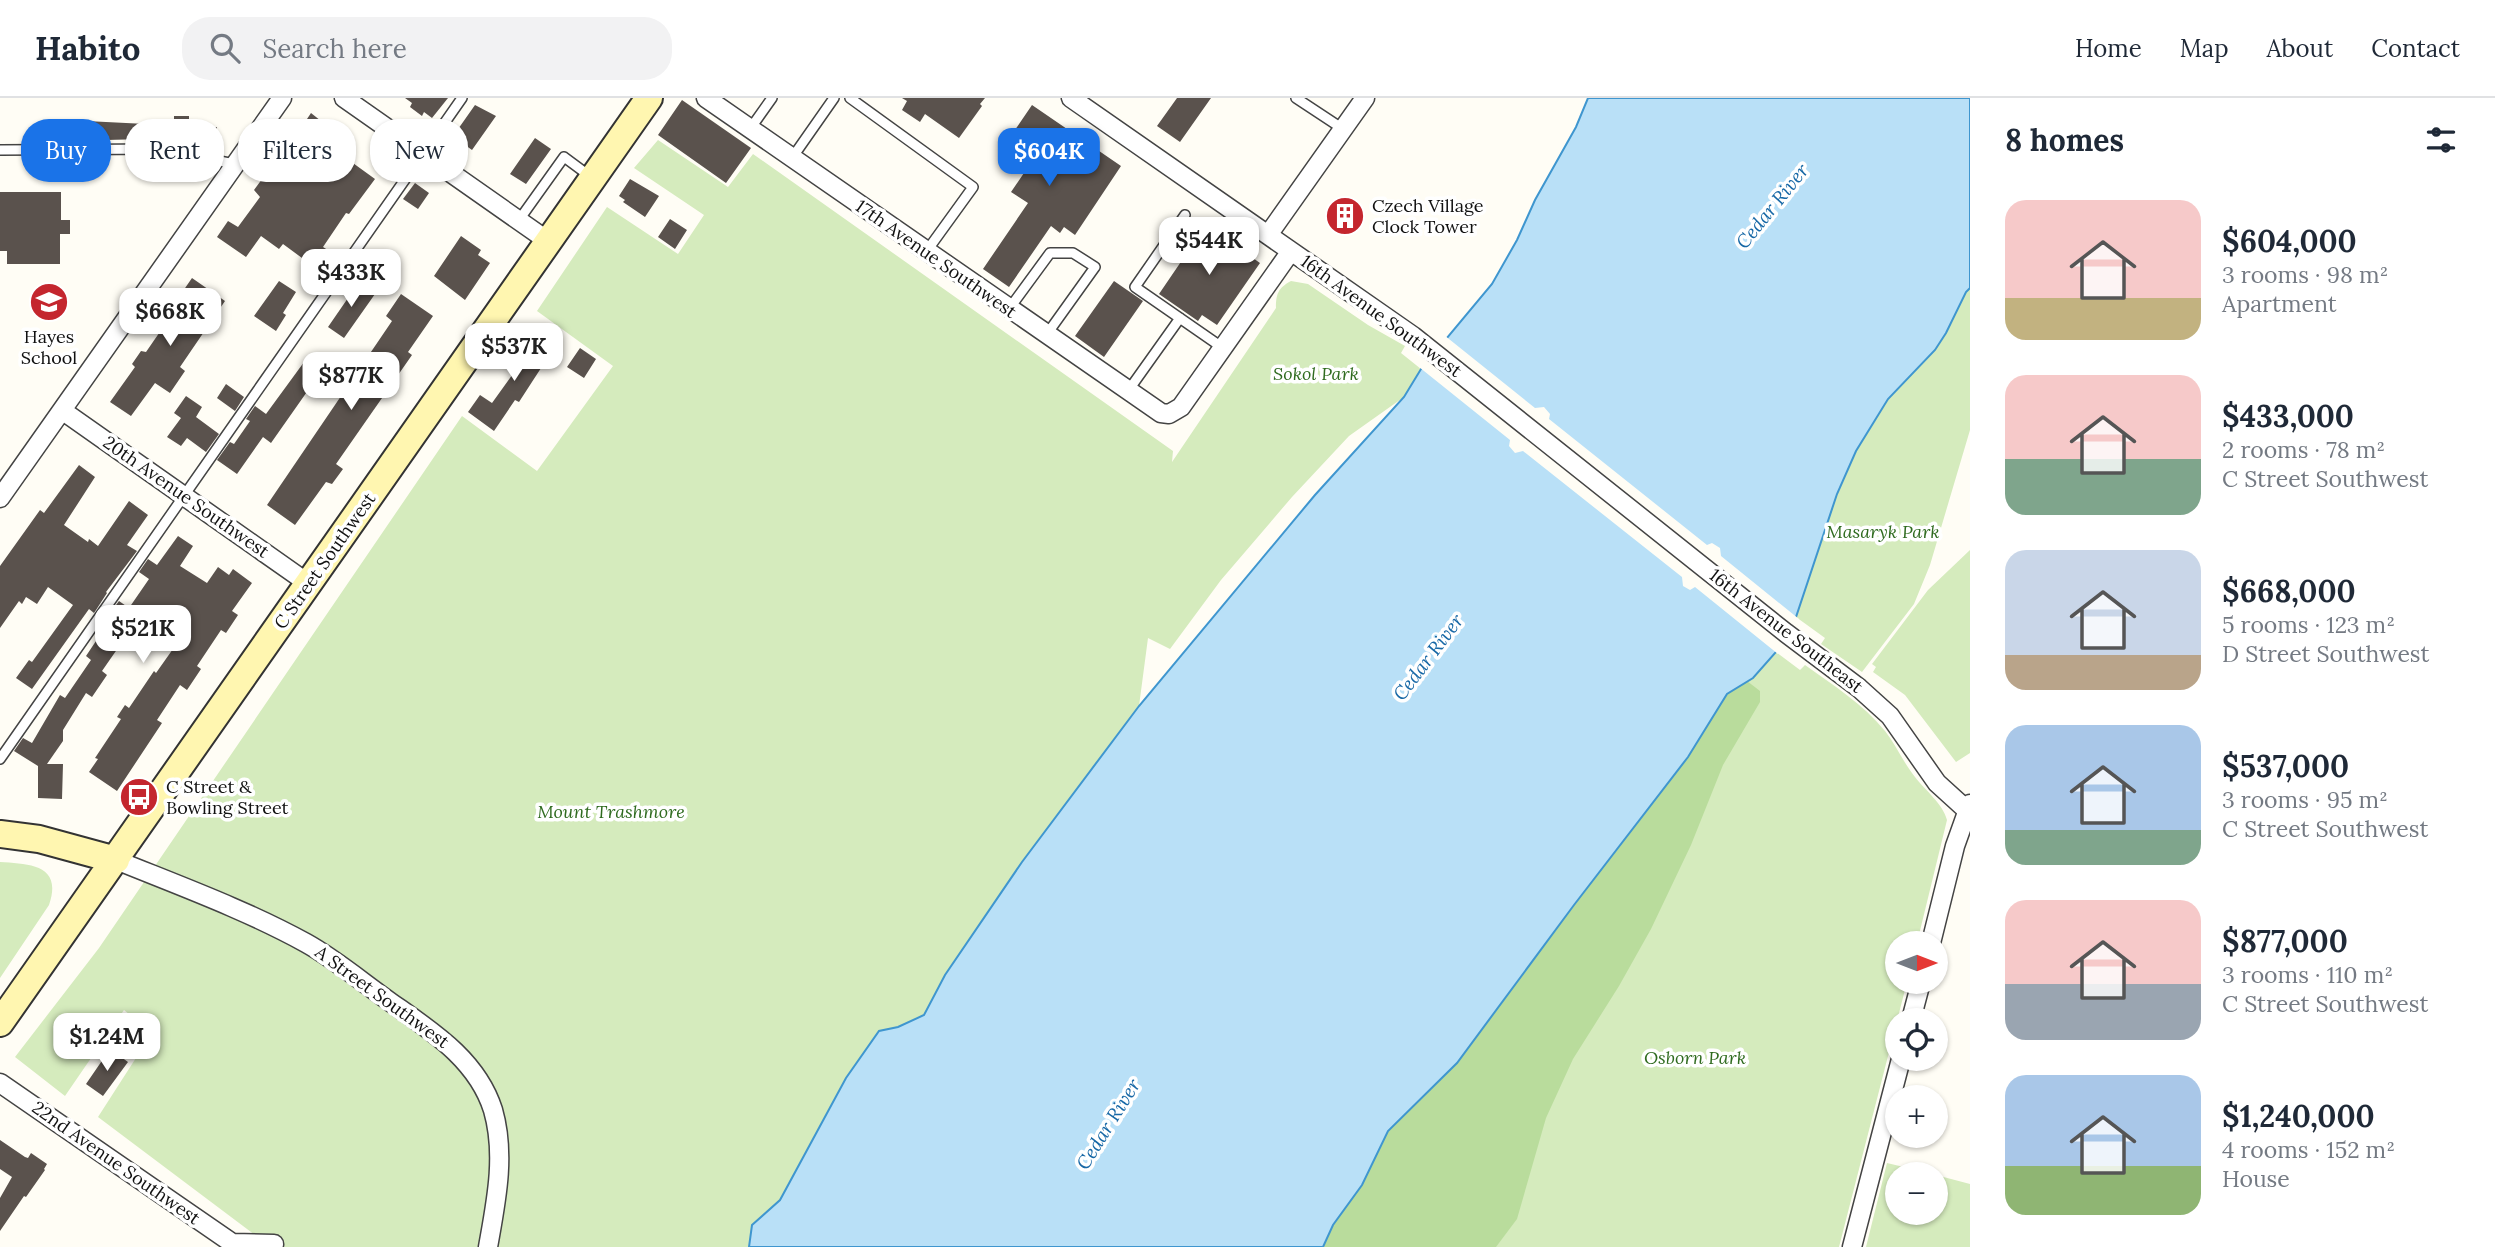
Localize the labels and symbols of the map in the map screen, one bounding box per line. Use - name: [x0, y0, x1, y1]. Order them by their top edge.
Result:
- pin: $604K: [1000, 129, 1098, 188]
- water label: Cedar River: [1730, 158, 1814, 253]
- street label: 17th Avenue Southwest: [851, 194, 1021, 323]
- place label: Czech Village Clock Tower: [1372, 194, 1484, 238]
- building icon: Czech Village Clock Tower: [1324, 195, 1366, 237]
- pin: $544K: [1160, 218, 1258, 277]
- street label: 16th Avenue Southwest: [1296, 249, 1466, 382]
- pin: $433K: [302, 250, 400, 309]
- school or university icon: Hayes School: [28, 281, 70, 323]
- pin: $668K: [121, 288, 219, 348]
- pin: $537K: [465, 324, 563, 383]
- place label: Hayes School: [21, 325, 77, 369]
- pin: $877K: [302, 352, 400, 412]
- park label: Sokol Park: [1273, 362, 1359, 385]
- street label: 20th Avenue Southwest: [99, 431, 274, 563]
- street label: C Street Southwest: [269, 488, 380, 633]
- park label: Masaryk Park: [1826, 520, 1940, 543]
- street label: 16th Avenue Southeast: [1705, 563, 1868, 698]
- pin: $521K: [94, 606, 192, 665]
- water label: Cedar River: [1388, 609, 1469, 705]
- place label: C Street & Bowling Street: [166, 775, 289, 819]
- bus stop icon: C Street & Bowling Street: [118, 776, 160, 818]
- park label: Mount Trashmore: [537, 800, 685, 823]
- north arrow: [1885, 931, 1948, 994]
- street label: A Street Southwest: [310, 940, 454, 1053]
- pin: $1.24M: [50, 1014, 164, 1073]
- park label: Osborn Park: [1644, 1046, 1746, 1069]
- water label: Cedar River: [1071, 1074, 1146, 1174]
- street label: 22nd Avenue Southwest: [28, 1096, 205, 1229]

